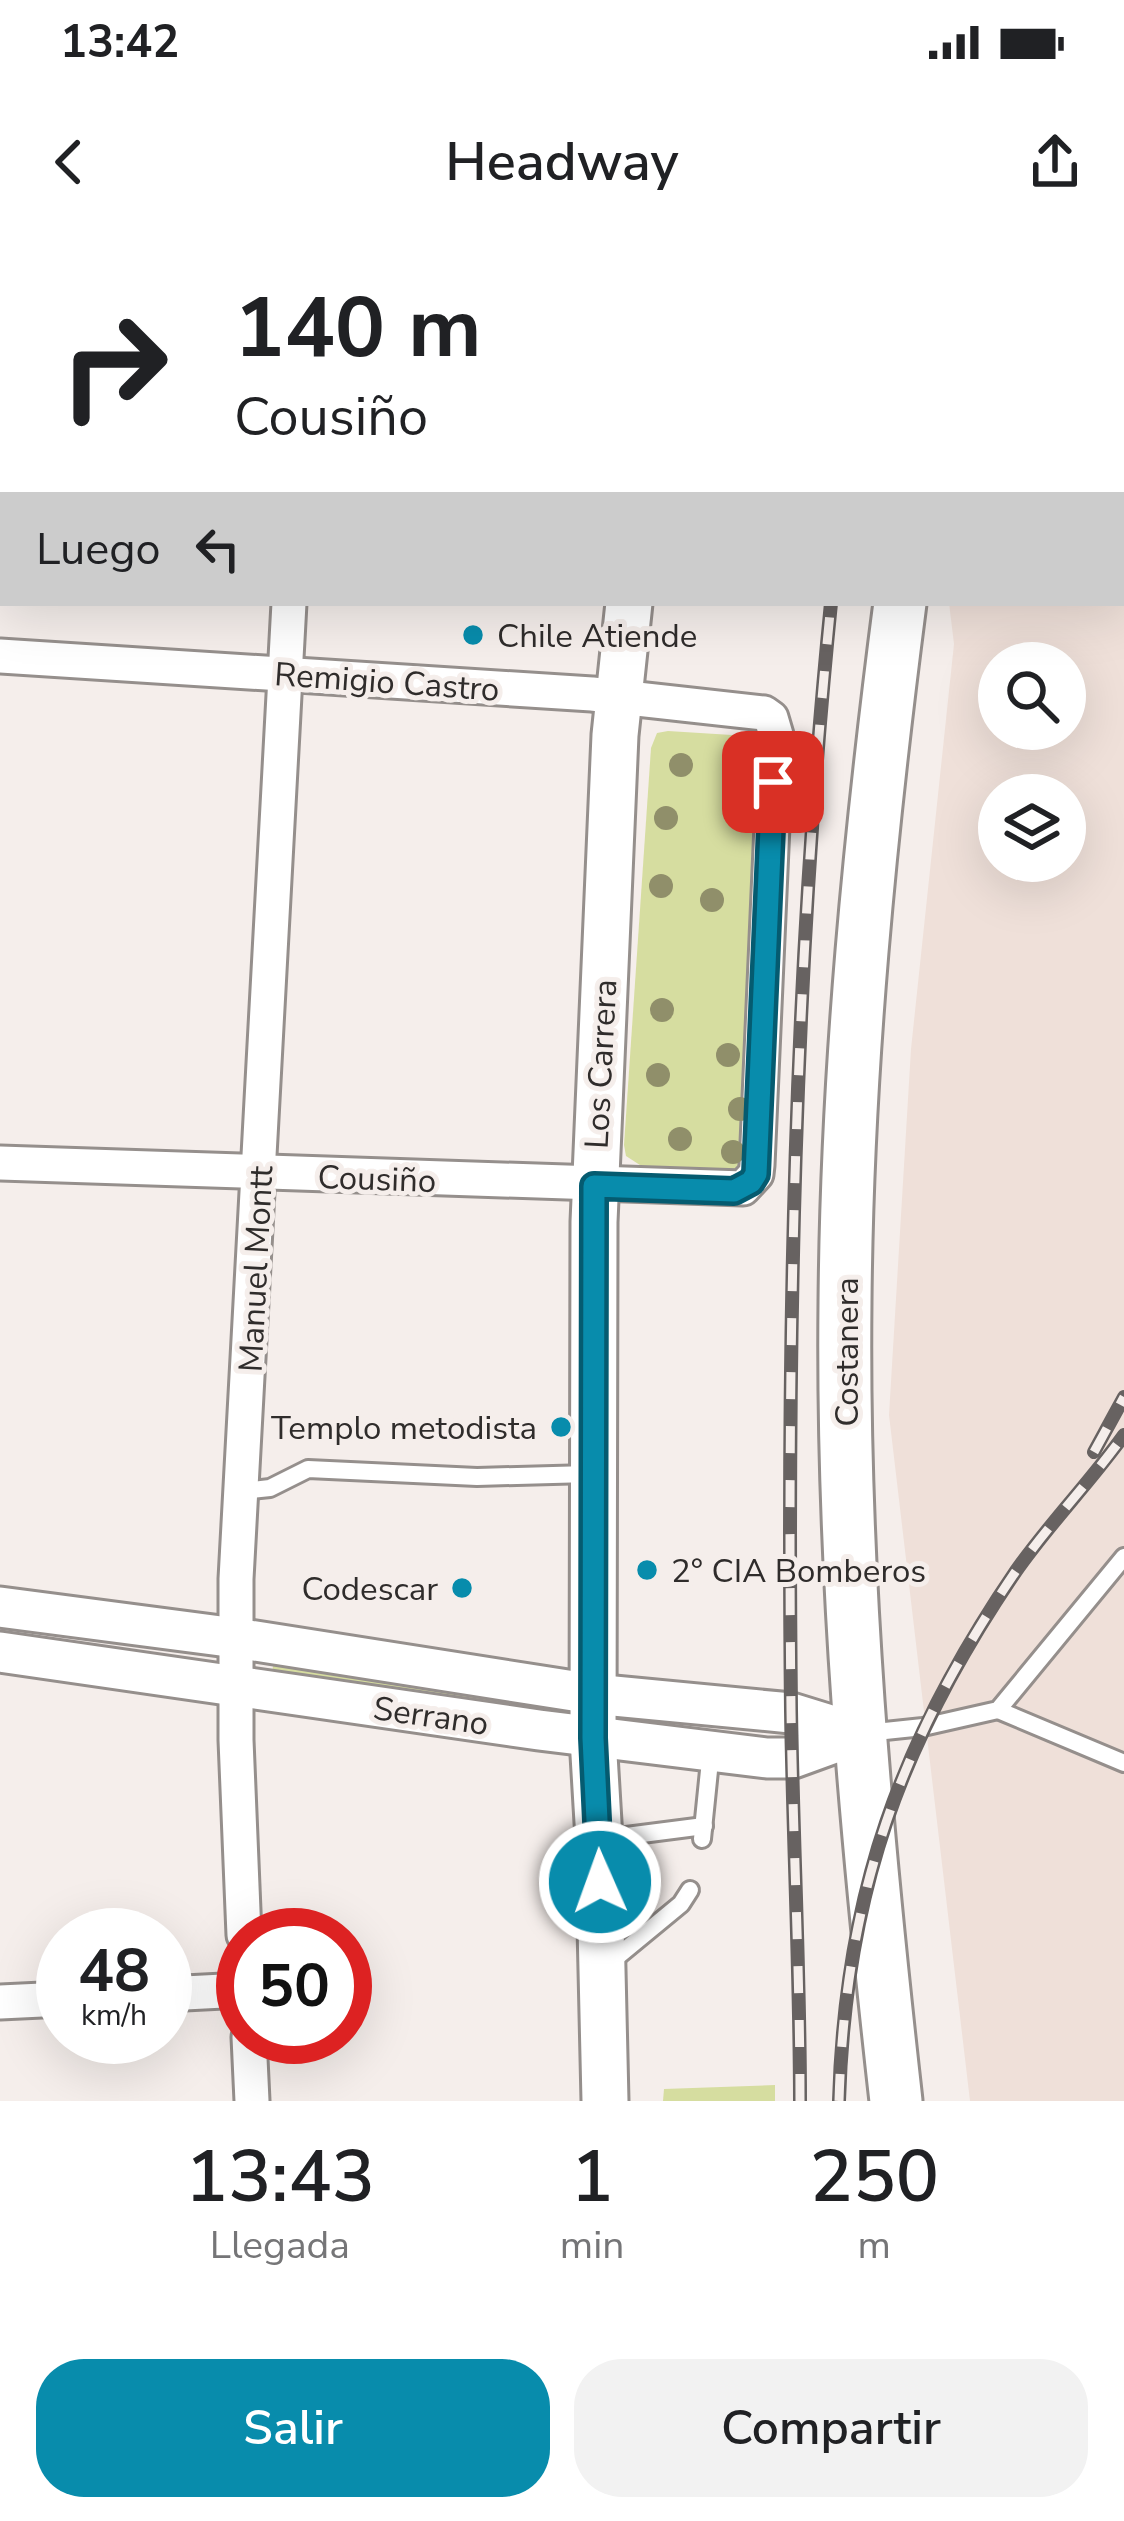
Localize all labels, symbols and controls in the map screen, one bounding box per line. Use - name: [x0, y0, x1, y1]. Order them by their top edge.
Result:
- text: 13:42: [60, 12, 179, 73]
- text: Headway: [445, 125, 679, 199]
- icon: back: [36, 129, 102, 195]
- icon: share: [1022, 129, 1088, 195]
- text: 140 m: [234, 271, 482, 386]
- icon: right: [36, 288, 192, 444]
- text: Cousiño: [234, 380, 428, 454]
- icon: left: [185, 516, 251, 582]
- text: Luego: [36, 519, 161, 580]
- place label: Chile Atiende: [497, 614, 697, 659]
- marker: Chile Atiende: [460, 622, 486, 648]
- map controls: [978, 642, 1086, 882]
- button: search: [978, 642, 1086, 750]
- street label: Remigio Castro: [273, 652, 501, 713]
- pin: [722, 731, 824, 833]
- icon: arrive: [740, 749, 806, 815]
- button: layers: [978, 774, 1086, 882]
- street label: Los Carrera: [575, 978, 628, 1150]
- street label: Cousiño: [317, 1155, 437, 1204]
- street label: Manuel Montt: [229, 1164, 284, 1373]
- street label: Costanera: [825, 1277, 870, 1427]
- place label: Templo metodista: [271, 1406, 537, 1451]
- marker: Templo metodista: [548, 1414, 574, 1440]
- place label: 2° CIA Bomberos: [671, 1549, 926, 1594]
- marker: 2° CIA Bomberos: [634, 1557, 660, 1583]
- place label: Codescar: [301, 1567, 438, 1612]
- marker: Codescar: [449, 1575, 475, 1601]
- street label: Serrano: [370, 1686, 491, 1747]
- position arrow: [537, 1819, 663, 1945]
- speed limit sign: 50: [216, 1908, 372, 2064]
- text: 48: [78, 1930, 150, 2012]
- text: km/h: [81, 1995, 147, 2036]
- text: 13:43: [185, 2128, 375, 2226]
- text: 1: [571, 2128, 614, 2226]
- text: 250: [809, 2128, 939, 2226]
- text: Llegada: [210, 2219, 350, 2272]
- text: min: [560, 2219, 624, 2272]
- text: m: [857, 2219, 891, 2272]
- button: Salir: [36, 2359, 550, 2497]
- button: Compartir: [574, 2359, 1088, 2497]

